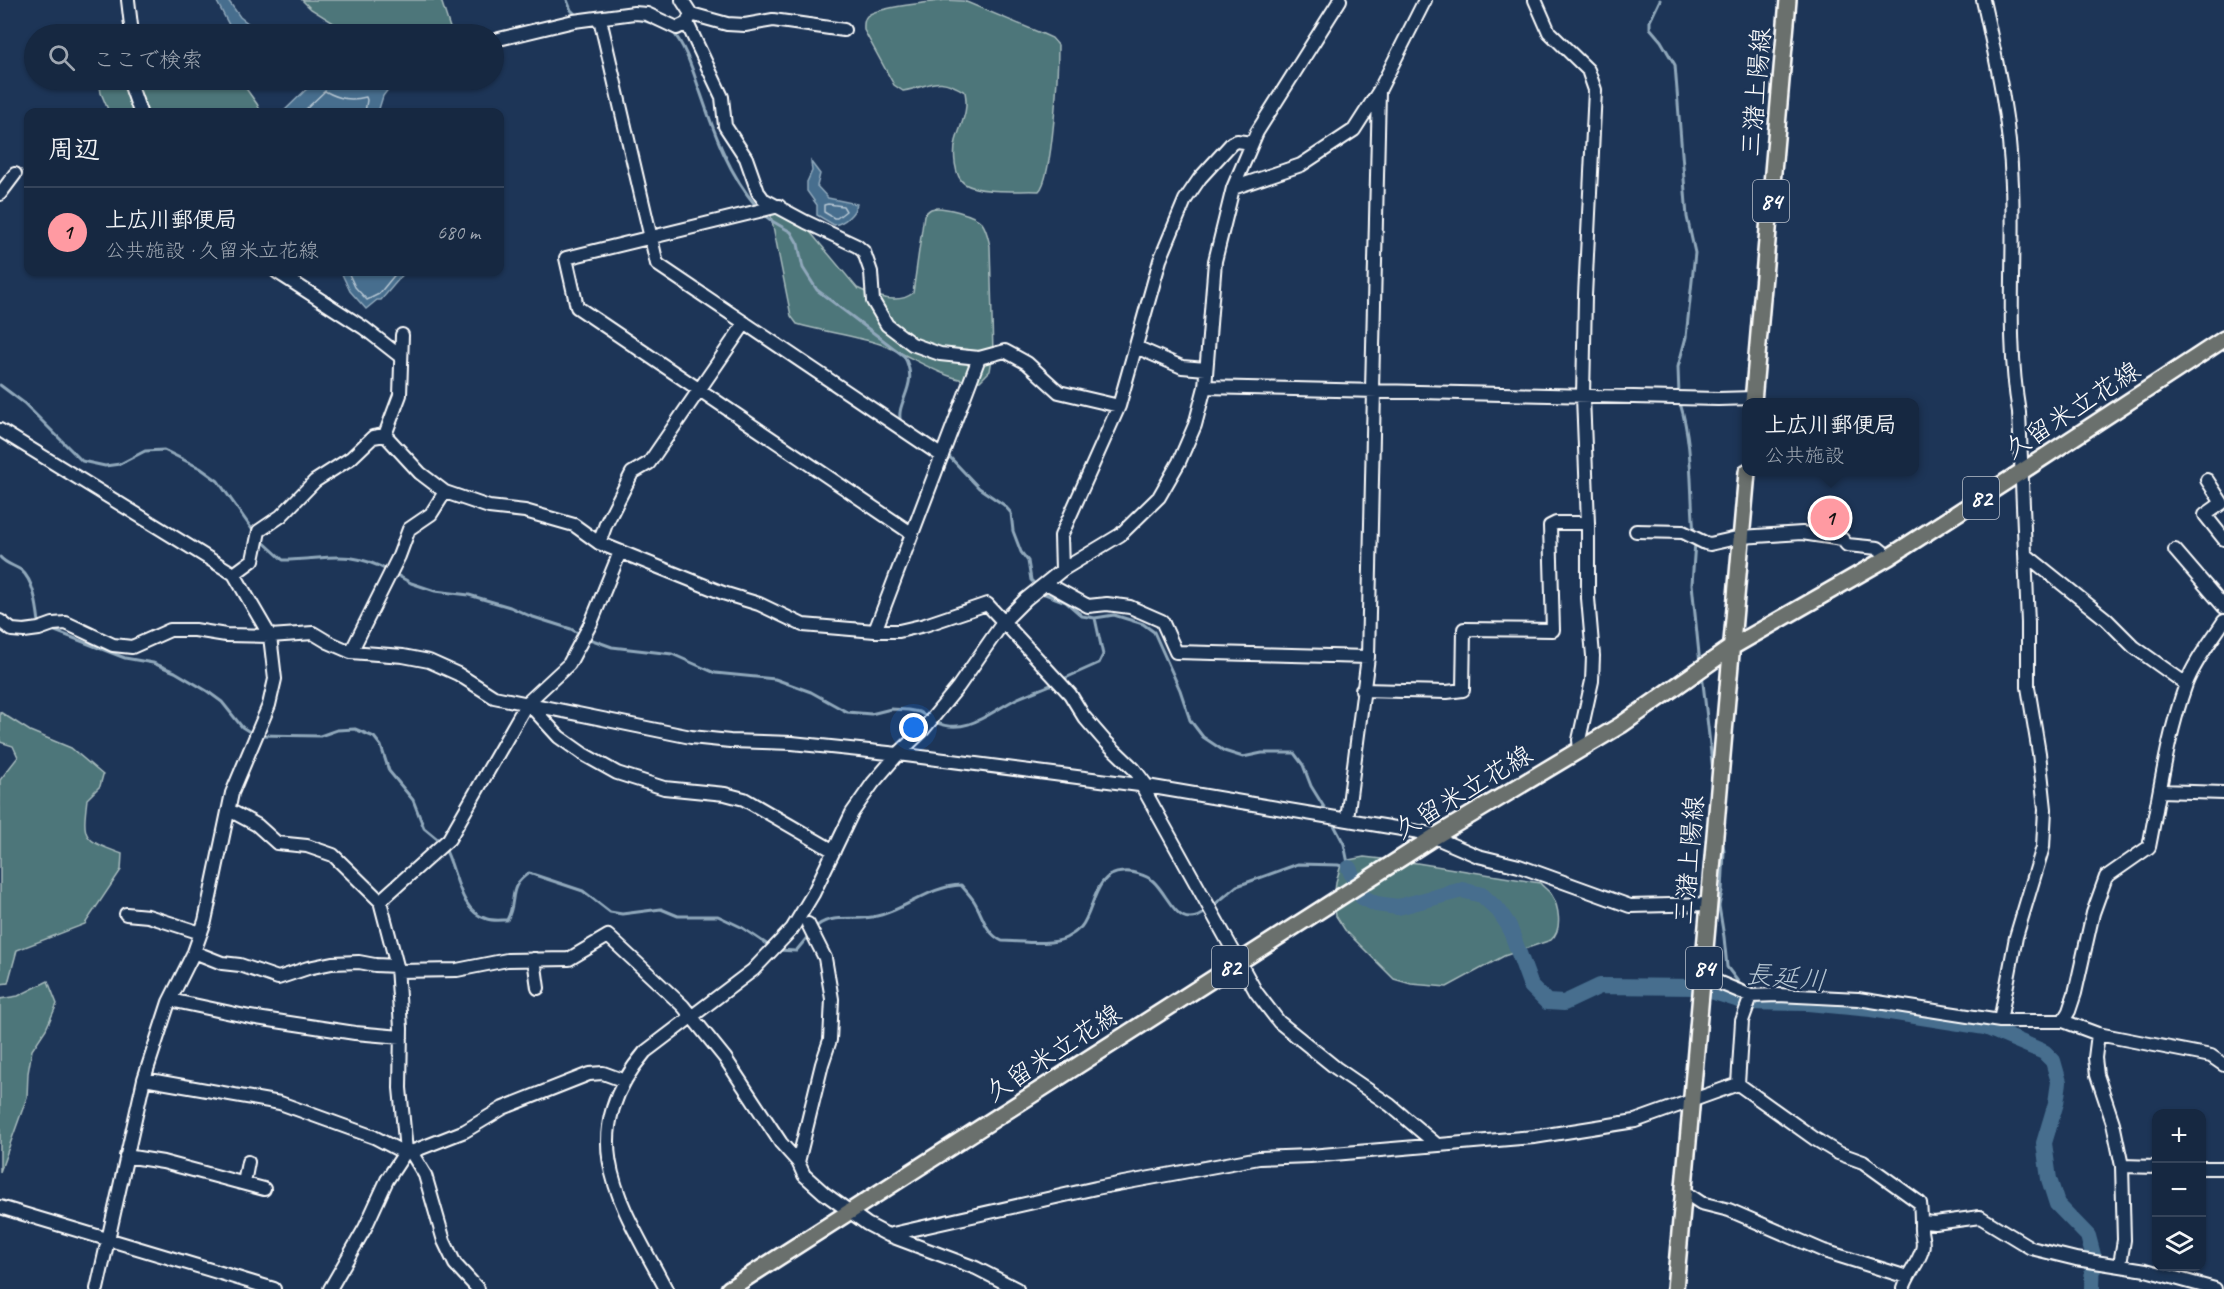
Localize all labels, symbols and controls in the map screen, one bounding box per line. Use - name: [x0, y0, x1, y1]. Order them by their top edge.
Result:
- search box: [24, 24, 504, 90]
- street label: 三潴上陽線: [1734, 26, 1778, 158]
- icon: search: [45, 41, 78, 74]
- text: ここで検索: [93, 46, 203, 74]
- text: 周辺: [48, 133, 100, 166]
- road number: 84: [1753, 180, 1789, 222]
- text: 上広川郵便局: [105, 206, 237, 234]
- text: 1: [63, 220, 72, 245]
- text: 680 m: [437, 220, 480, 245]
- text: 公共施設 · 久留米立花線: [105, 238, 318, 263]
- street label: 久留米立花線: [1998, 354, 2146, 466]
- popup: [1742, 398, 1919, 476]
- text: 上広川郵便局: [1764, 411, 1897, 439]
- text: 公共施設: [1764, 443, 1844, 468]
- road number: 82: [1963, 477, 1999, 519]
- pin: 1: [1810, 496, 1850, 540]
- your location: [899, 713, 928, 742]
- street label: 久留米立花線: [1388, 738, 1538, 846]
- street label: 三潴上陽線: [1667, 794, 1711, 926]
- road number: 82: [1212, 946, 1248, 988]
- road number: 84: [1686, 947, 1722, 989]
- water label: 長延川: [1744, 957, 1828, 997]
- street label: 久留米立花線: [979, 997, 1127, 1109]
- map controls: [2152, 1109, 2206, 1271]
- button: +: [2152, 1109, 2206, 1163]
- button: −: [2152, 1163, 2206, 1217]
- button: layers: [2152, 1217, 2206, 1271]

